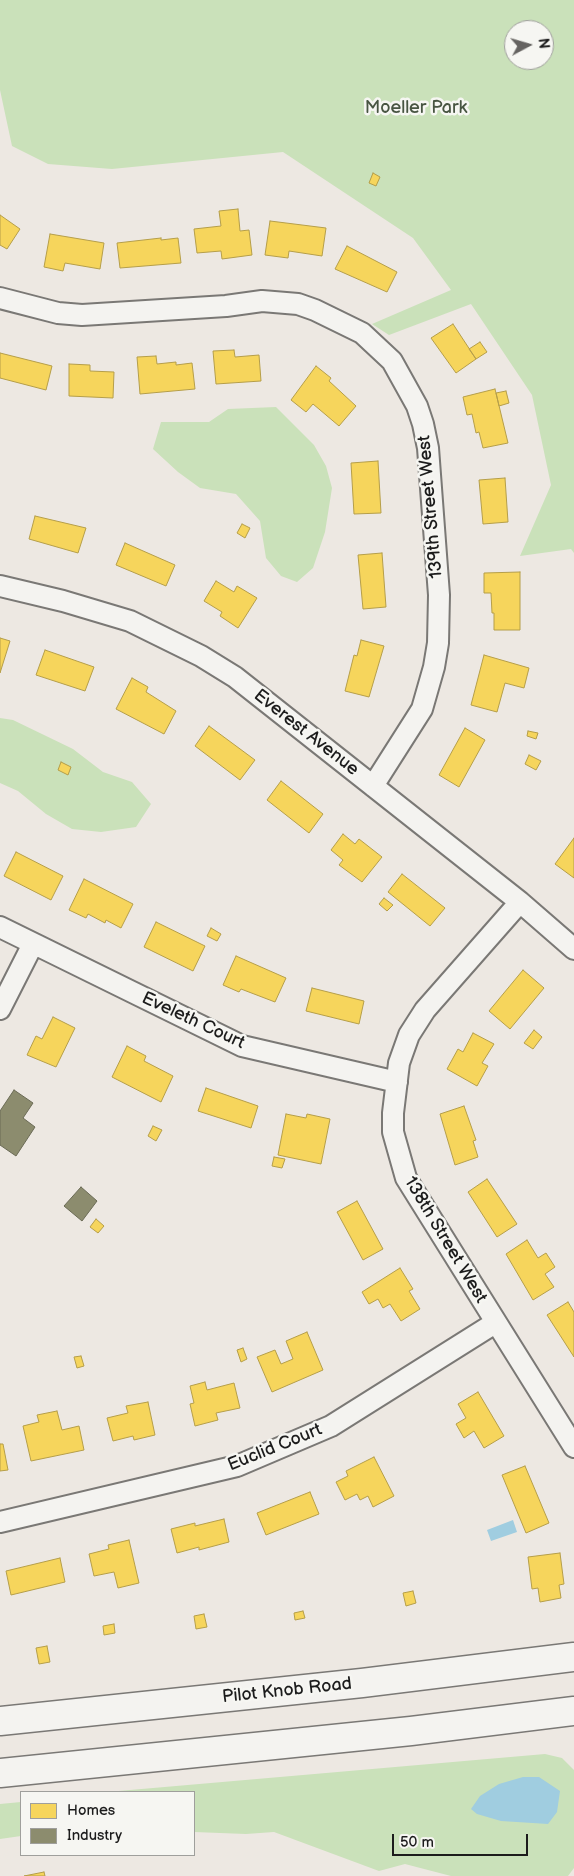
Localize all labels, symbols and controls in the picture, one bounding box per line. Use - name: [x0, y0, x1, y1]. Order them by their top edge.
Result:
- north arrow: [504, 20, 554, 70]
- text: N: [534, 37, 552, 50]
- park label: Moeller Park: [365, 97, 467, 119]
- street label: 139th Street West: [414, 435, 448, 579]
- street label: Everest Avenue: [249, 685, 363, 781]
- street label: Eveleth Court: [138, 988, 248, 1054]
- street label: 138th Street West: [399, 1173, 491, 1307]
- street label: Euclid Court: [225, 1419, 325, 1477]
- street label: Pilot Knob Road: [221, 1673, 353, 1709]
- legend: [20, 1791, 195, 1856]
- text: Homes: [67, 1801, 115, 1820]
- scale bar: [394, 1824, 530, 1856]
- text: Industry: [67, 1826, 122, 1845]
- text: 50 m: [400, 1833, 434, 1852]

